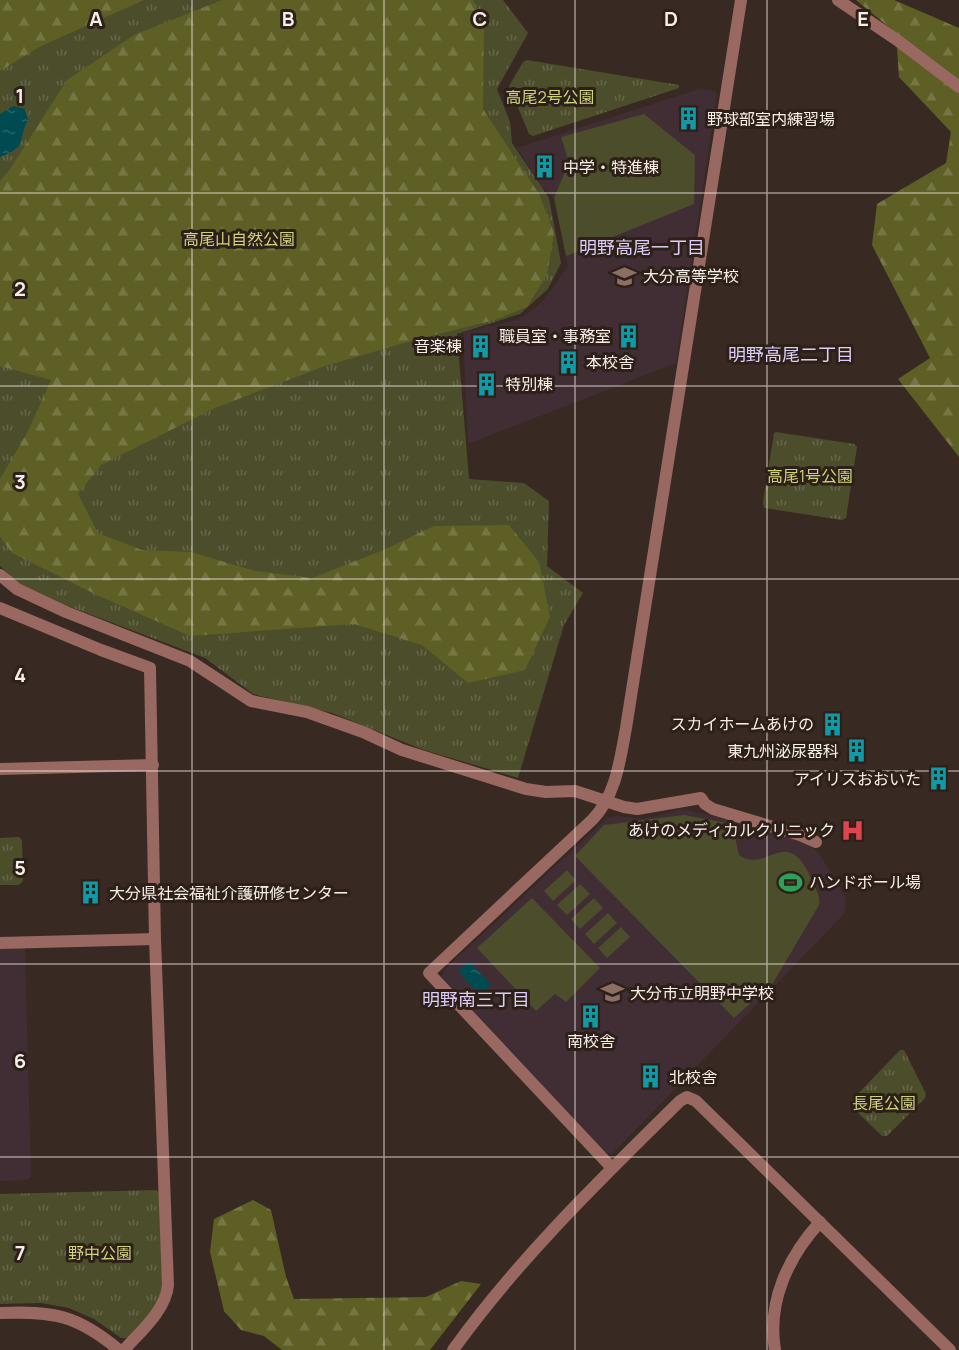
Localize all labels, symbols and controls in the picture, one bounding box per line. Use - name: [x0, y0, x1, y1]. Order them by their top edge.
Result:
- text: A: [89, 5, 103, 32]
- text: B: [282, 5, 295, 32]
- text: C: [473, 5, 487, 32]
- text: D: [664, 5, 678, 32]
- text: E: [857, 5, 869, 32]
- text: 1: [16, 82, 24, 109]
- park label: 高尾2号公園: [505, 86, 595, 108]
- building icon: 野球部室内練習場: [676, 106, 702, 132]
- place label: 野球部室内練習場: [707, 108, 835, 130]
- building icon: 中学・特進棟: [532, 154, 558, 180]
- place label: 中学・特進棟: [563, 156, 659, 178]
- park label: 高尾山自然公園: [183, 228, 295, 250]
- district label: 明野高尾一丁目: [579, 235, 705, 259]
- school or university icon: 大分高等学校: [612, 263, 638, 289]
- place label: 大分高等学校: [643, 265, 739, 287]
- text: 2: [14, 275, 26, 302]
- building icon: 職員室・事務室: [616, 323, 642, 349]
- place label: 職員室・事務室: [499, 325, 611, 347]
- building icon: 音楽棟: [467, 333, 493, 359]
- place label: 音楽棟: [414, 335, 462, 357]
- district label: 明野高尾二丁目: [728, 342, 854, 366]
- building icon: 本校舎: [555, 349, 581, 375]
- place label: 本校舎: [586, 351, 634, 373]
- building icon: 特別棟: [474, 371, 500, 397]
- place label: 特別棟: [505, 373, 553, 395]
- park label: 高尾1号公園: [767, 465, 853, 487]
- text: 3: [14, 468, 26, 495]
- text: 4: [14, 661, 26, 688]
- building icon: スカイホームあけの: [819, 711, 845, 737]
- place label: スカイホームあけの: [670, 713, 814, 735]
- building icon: 東九州泌尿器科: [844, 738, 870, 764]
- place label: 東九州泌尿器科: [727, 740, 839, 762]
- building icon: アイリスおおいた: [926, 766, 952, 792]
- place label: アイリスおおいた: [794, 768, 921, 790]
- hospital icon: あけのメディカルクリニック: [840, 817, 866, 843]
- place label: あけのメディカルクリニック: [628, 819, 835, 841]
- text: 5: [14, 854, 26, 881]
- sports icon: ハンドボール場: [778, 869, 804, 895]
- place label: ハンドボール場: [809, 871, 921, 893]
- building icon: 大分県社会福祉介護研修センター: [78, 880, 104, 906]
- place label: 大分県社会福祉介護研修センター: [109, 882, 349, 904]
- school or university icon: 大分市立明野中学校: [599, 980, 625, 1006]
- place label: 大分市立明野中学校: [630, 982, 774, 1004]
- district label: 明野南三丁目: [422, 987, 530, 1011]
- building icon: 南校舎: [578, 1003, 604, 1029]
- place label: 南校舎: [567, 1030, 615, 1052]
- text: 6: [14, 1047, 26, 1074]
- building icon: 北校舎: [638, 1064, 664, 1090]
- place label: 北校舎: [669, 1066, 717, 1088]
- park label: 長尾公園: [852, 1092, 916, 1114]
- text: 7: [15, 1239, 25, 1266]
- park label: 野中公園: [68, 1242, 132, 1264]

